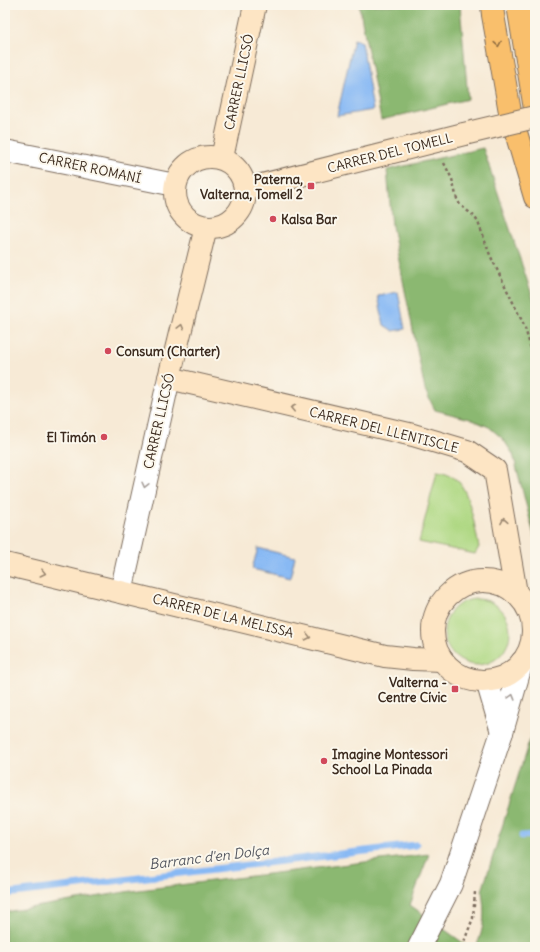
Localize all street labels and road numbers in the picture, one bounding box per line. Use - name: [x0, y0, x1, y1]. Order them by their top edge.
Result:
- street label: CARRER LLICSÓ: [220, 32, 257, 132]
- street label: CARRER DEL TOMELL: [326, 129, 454, 177]
- street label: CARRER ROMANÍ: [37, 148, 143, 187]
- street label: CARRER LLICSÓ: [139, 371, 178, 471]
- street label: CARRER DEL LLENTISCLE: [308, 403, 461, 457]
- street label: CARRER DE LA MELISSA: [151, 590, 295, 642]

